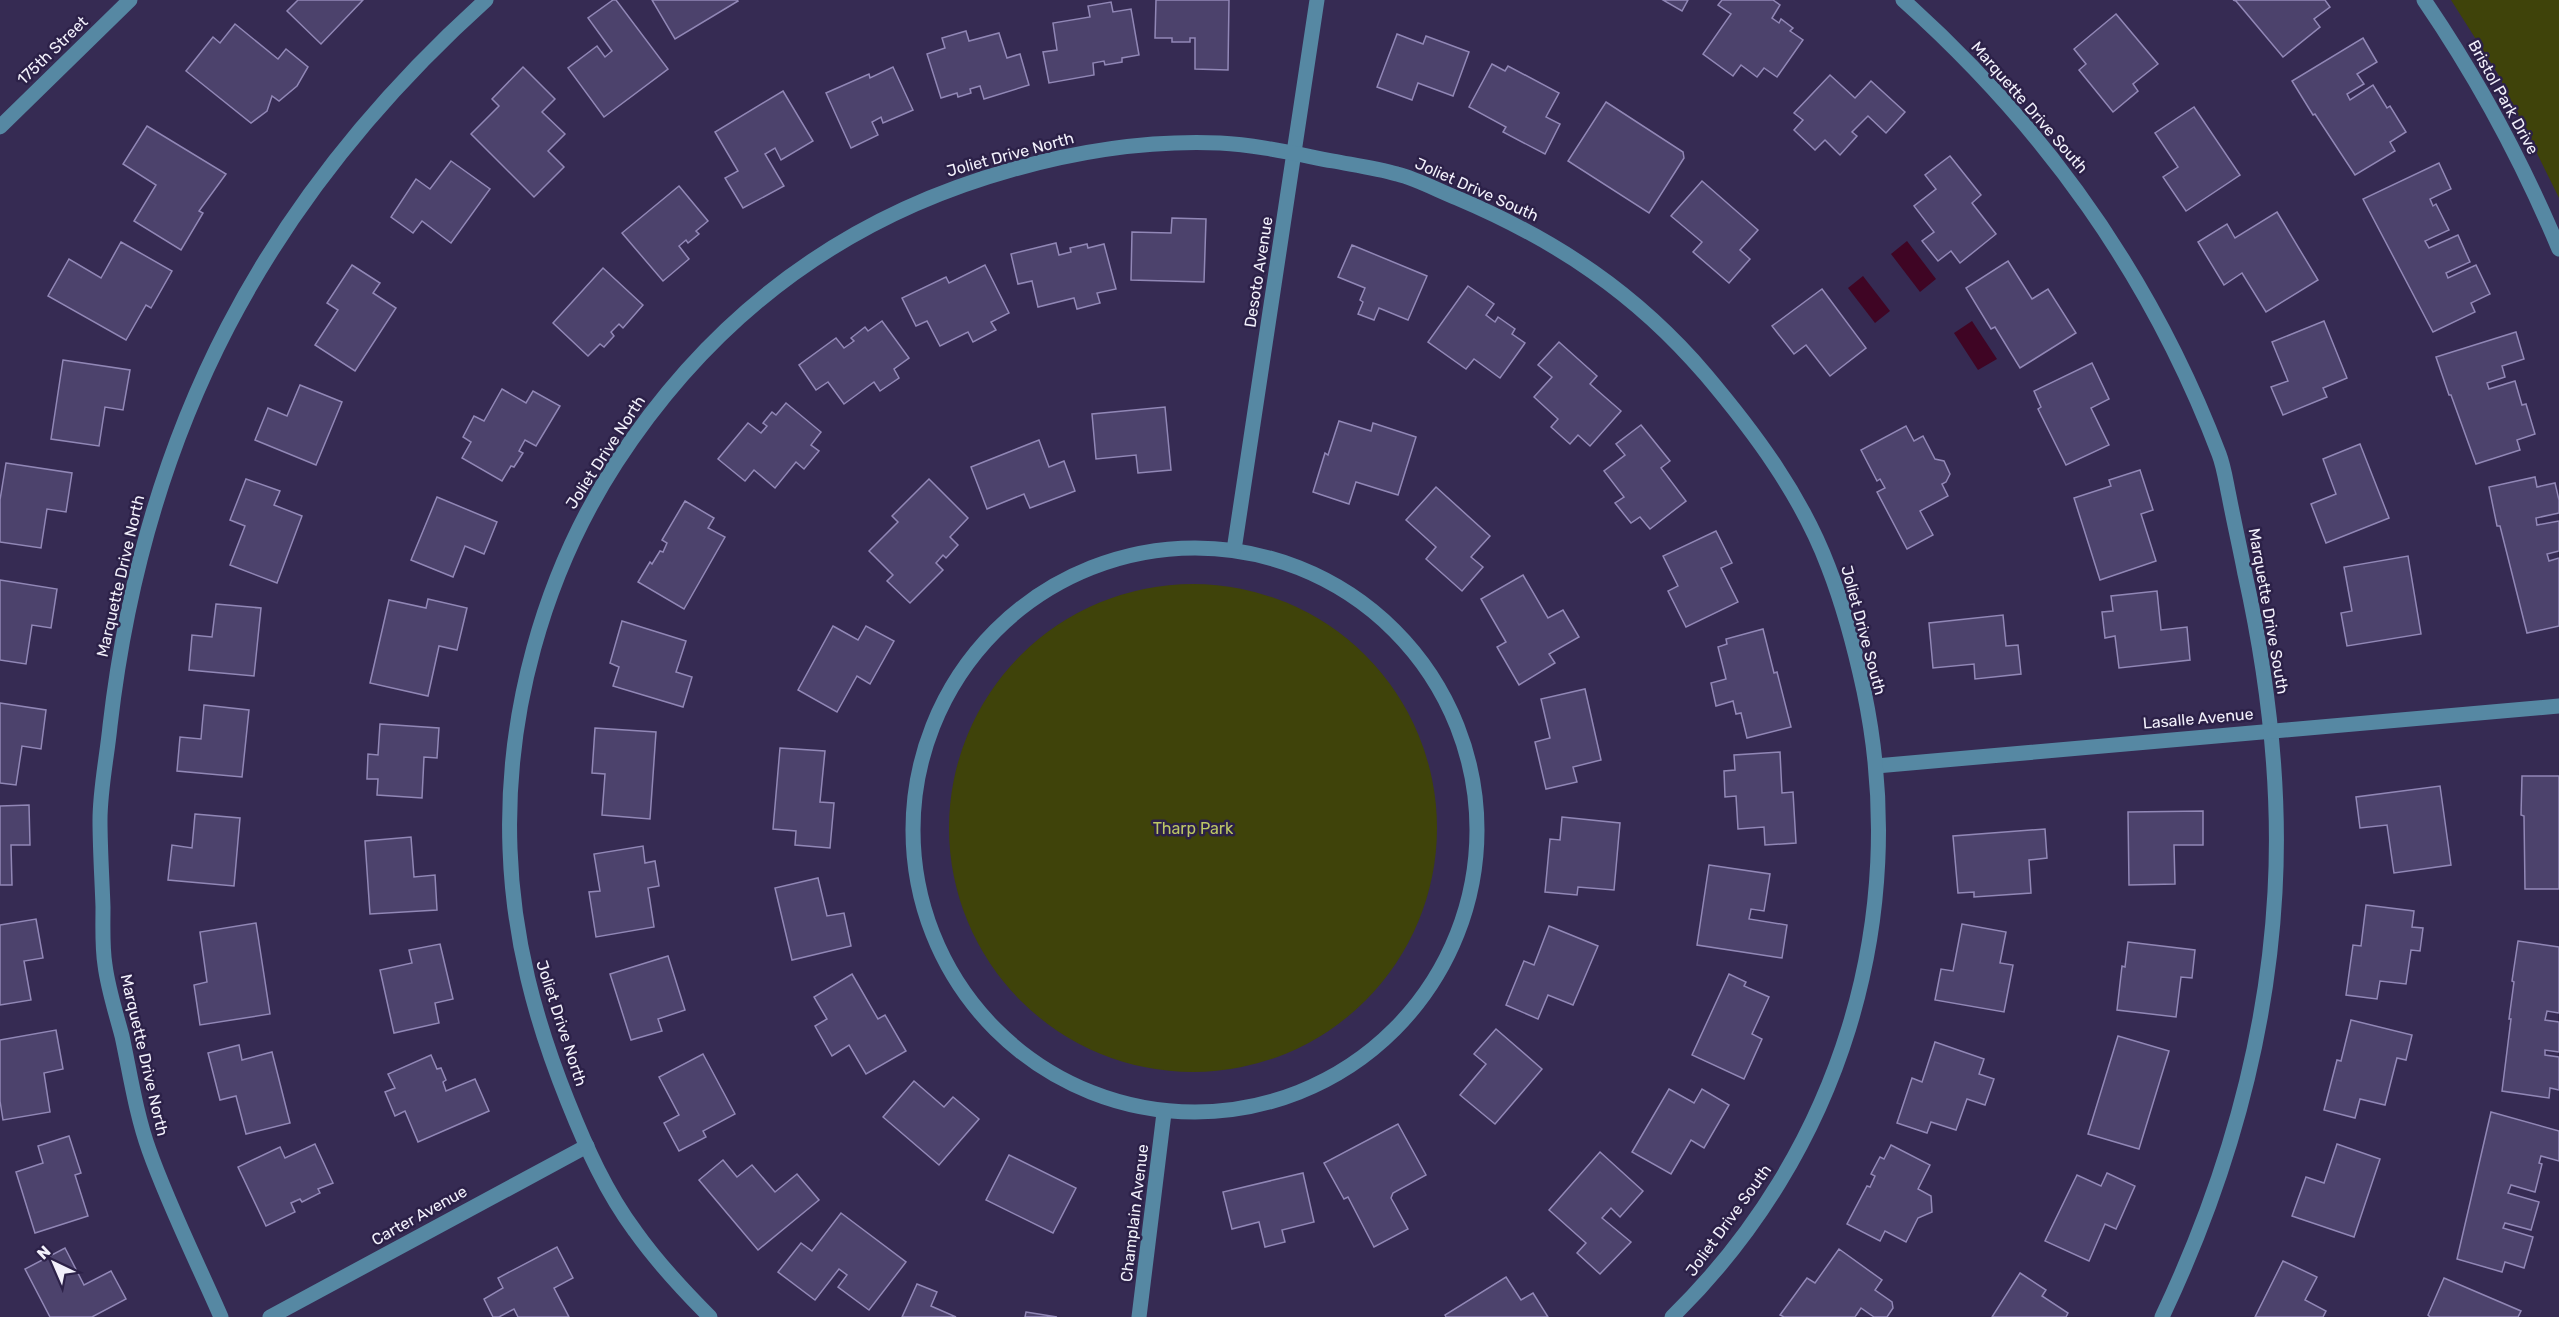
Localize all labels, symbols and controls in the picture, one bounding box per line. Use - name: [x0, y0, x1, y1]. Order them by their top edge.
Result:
- street label: 175th Street: [13, 12, 92, 89]
- street label: Bristol Park Drive: [2464, 37, 2543, 158]
- street label: Marquette Drive South: [1967, 38, 2092, 177]
- street label: Joliet Drive North: [944, 128, 1076, 181]
- street label: Joliet Drive South: [1412, 154, 1542, 225]
- street label: Desoto Avenue: [1240, 215, 1277, 329]
- street label: Joliet Drive North: [562, 392, 649, 512]
- street label: Marquette Drive North: [93, 493, 148, 659]
- street label: Marquette Drive South: [2245, 527, 2292, 696]
- street label: Joliet Drive South: [1837, 563, 1890, 697]
- street label: Lasalle Avenue: [2142, 704, 2254, 733]
- park label: Tharp Park: [1153, 819, 1234, 838]
- street label: Joliet Drive North: [532, 958, 591, 1088]
- street label: Marquette Drive North: [117, 972, 172, 1138]
- street label: Champlain Avenue: [1117, 1143, 1152, 1283]
- street label: Joliet Drive South: [1682, 1161, 1775, 1280]
- street label: Carter Avenue: [368, 1181, 470, 1249]
- north arrow: [24, 1233, 84, 1293]
- text: N: [33, 1242, 55, 1263]

